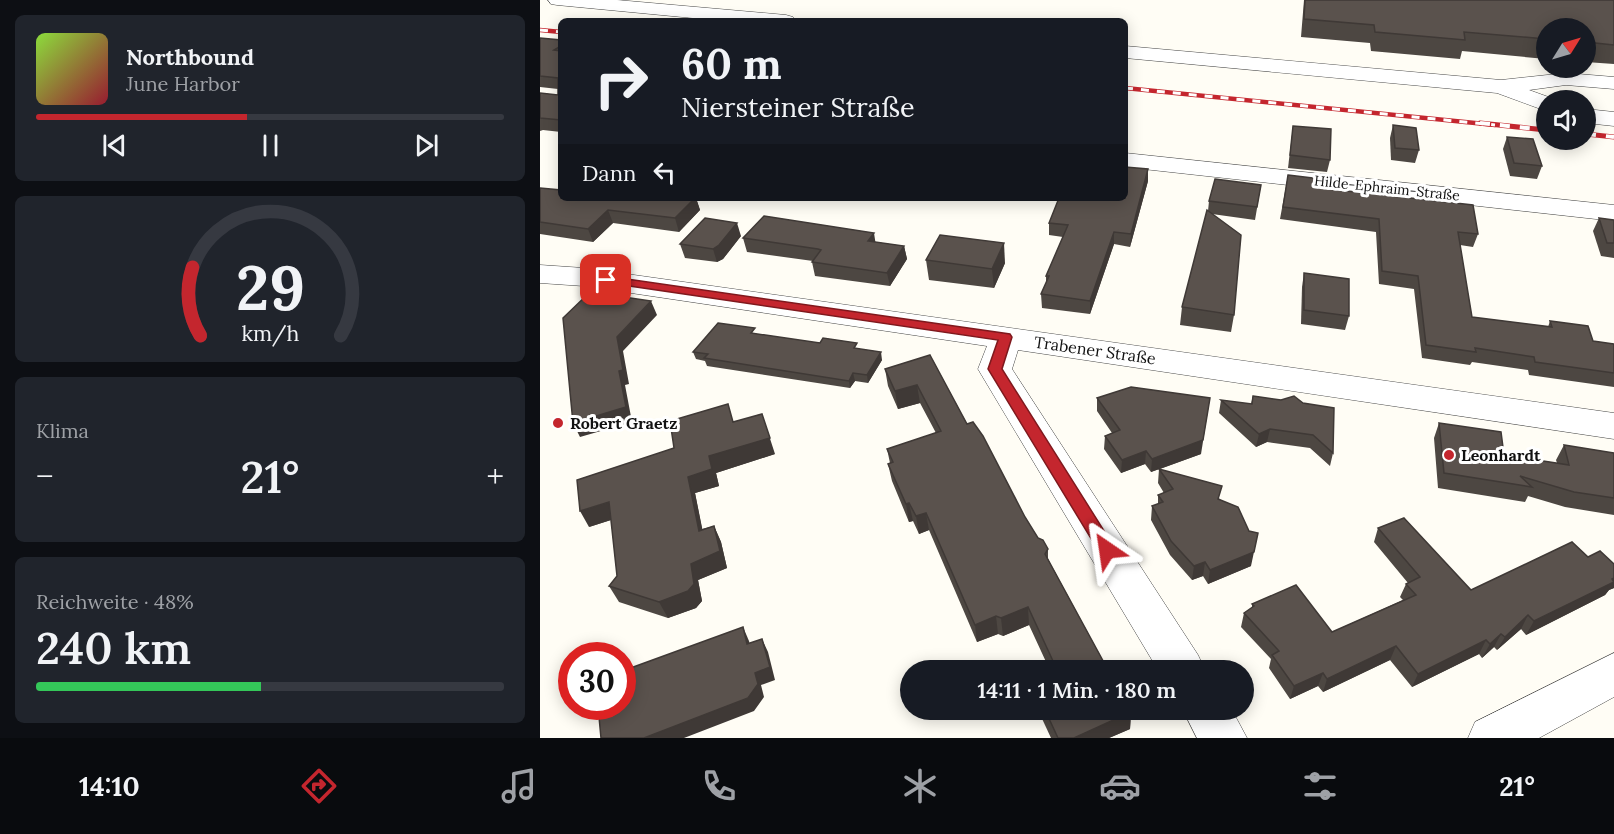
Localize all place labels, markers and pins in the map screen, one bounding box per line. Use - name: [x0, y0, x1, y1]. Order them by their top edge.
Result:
- pin: [580, 254, 631, 305]
- place label: Robert Graetz: [570, 413, 677, 433]
- marker: Robert Graetz: [551, 416, 565, 430]
- place label: Leonhardt: [1461, 445, 1541, 465]
- marker: Leonhardt: [1442, 448, 1456, 462]

